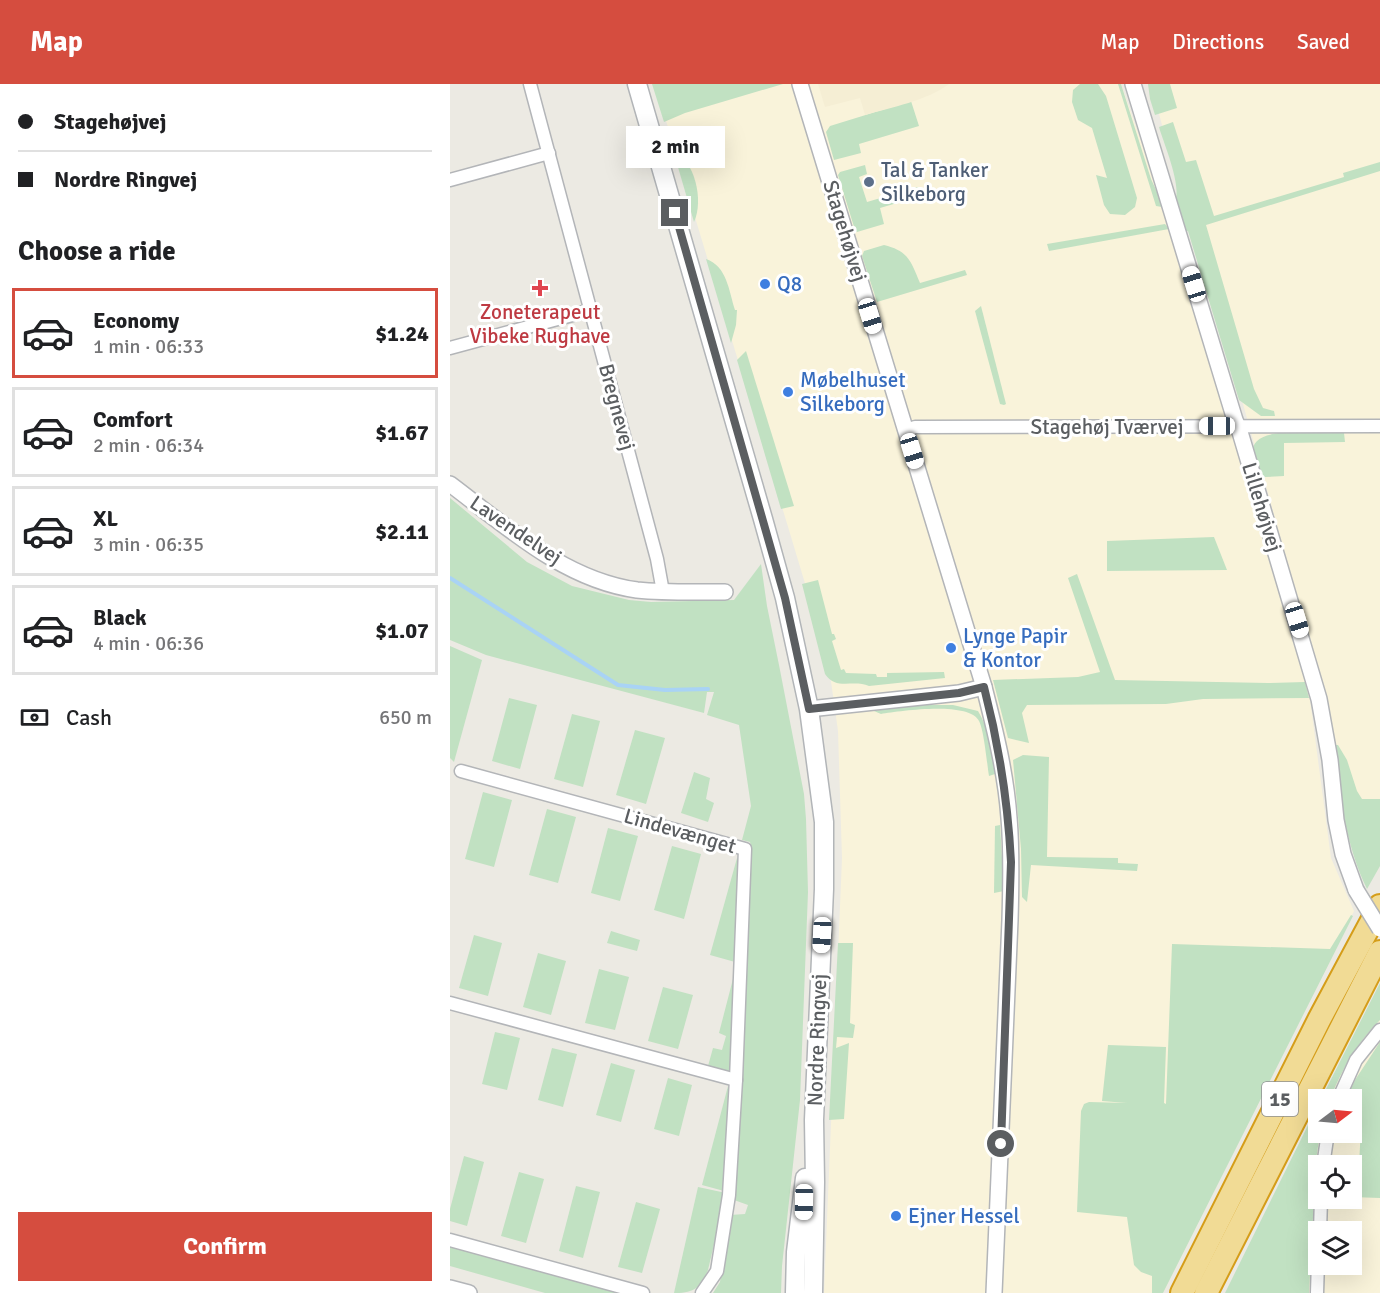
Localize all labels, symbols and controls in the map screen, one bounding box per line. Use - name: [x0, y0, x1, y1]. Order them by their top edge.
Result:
- text: Map: [30, 25, 83, 59]
- text: Map: [1101, 29, 1139, 55]
- text: Directions: [1172, 29, 1264, 55]
- text: Saved: [1297, 29, 1350, 55]
- text: Stagehøjvej: [54, 108, 166, 135]
- callout: 2 min: [626, 126, 724, 168]
- text: 2 min: [651, 134, 700, 159]
- place label: Tal & Tanker Silkeborg: [881, 157, 988, 207]
- text: Nordre Ringvej: [54, 166, 197, 193]
- marker: Tal & Tanker Silkeborg: [862, 175, 876, 189]
- street label: Stagehøjvej: [817, 177, 873, 285]
- route end: [661, 199, 688, 226]
- text: Choose a ride: [18, 235, 176, 268]
- car: [1180, 264, 1208, 304]
- place label: Q8: [777, 271, 802, 297]
- marker: Q8: [758, 277, 772, 291]
- marker: Zoneterapeut Vibeke Rughave: [531, 279, 549, 297]
- car: [856, 296, 884, 336]
- place label: Zoneterapeut Vibeke Rughave: [470, 299, 610, 349]
- icon: car: [21, 306, 75, 360]
- text: Economy: [93, 307, 179, 334]
- text: $1.24: [375, 320, 429, 347]
- text: 1 min · 06:33: [93, 334, 204, 359]
- street label: Bregnevej: [593, 361, 641, 453]
- place label: Møbelhuset Silkeborg: [800, 367, 906, 417]
- marker: Møbelhuset Silkeborg: [781, 385, 795, 399]
- icon: car: [21, 405, 75, 459]
- text: Comfort: [93, 406, 173, 433]
- street label: Stagehøj Tværvej: [1030, 414, 1184, 440]
- car: [1199, 417, 1235, 435]
- text: $1.67: [375, 419, 429, 446]
- car: [898, 431, 926, 471]
- text: 2 min · 06:34: [93, 433, 204, 458]
- street label: Lillehøjvej: [1236, 459, 1288, 555]
- street label: Lavendelvej: [465, 490, 567, 570]
- icon: car: [21, 504, 75, 558]
- text: XL: [93, 505, 118, 532]
- text: $2.11: [375, 518, 429, 545]
- text: 3 min · 06:35: [93, 532, 204, 557]
- car: [1283, 600, 1311, 640]
- icon: car: [21, 603, 75, 657]
- text: Black: [93, 604, 147, 631]
- text: $1.07: [375, 617, 429, 644]
- place label: Lynge Papir & Kontor: [963, 623, 1067, 673]
- text: 4 min · 06:36: [93, 631, 204, 656]
- marker: Lynge Papir & Kontor: [944, 641, 958, 655]
- icon: cash: [18, 701, 51, 734]
- text: Cash: [66, 704, 112, 731]
- text: 650 m: [379, 705, 432, 730]
- street label: Lindevænget: [621, 803, 739, 859]
- car: [812, 917, 832, 953]
- street label: Nordre Ringvej: [802, 973, 832, 1107]
- road number: 15: [1262, 1082, 1298, 1116]
- north arrow: [1308, 1089, 1362, 1143]
- map controls: [1308, 1089, 1362, 1275]
- route start: [987, 1130, 1014, 1157]
- button: locate: [1308, 1155, 1362, 1209]
- car: [795, 1184, 813, 1220]
- place label: Ejner Hessel: [908, 1203, 1020, 1229]
- marker: Ejner Hessel: [889, 1209, 903, 1223]
- button: Confirm: [18, 1212, 432, 1281]
- button: layers: [1308, 1221, 1362, 1275]

